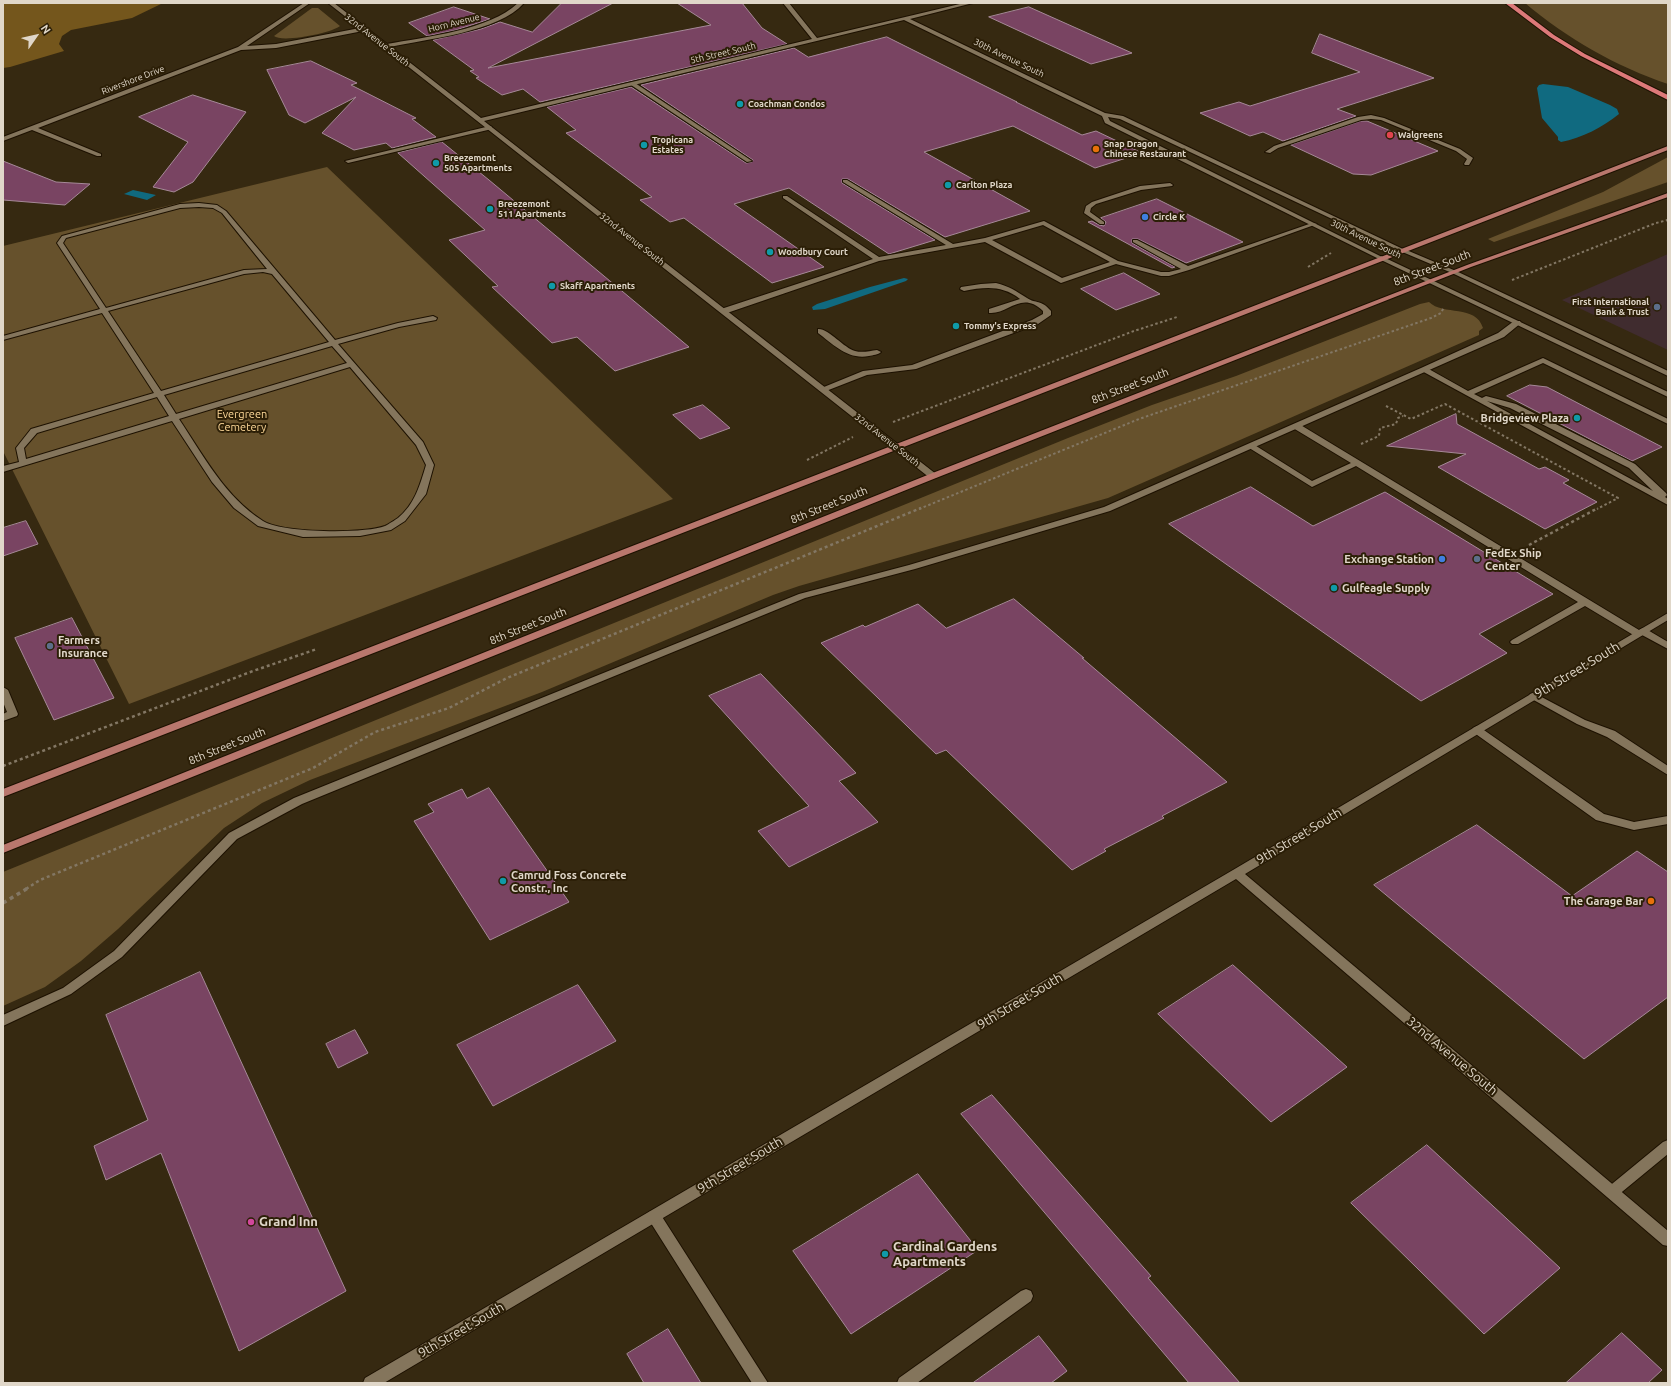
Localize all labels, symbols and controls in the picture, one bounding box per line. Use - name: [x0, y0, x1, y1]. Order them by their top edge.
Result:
- street label: 32nd Avenue South: [343, 11, 411, 69]
- street label: Horn Avenue: [427, 11, 481, 35]
- north arrow: [16, 16, 56, 56]
- text: N: [39, 23, 53, 36]
- street label: 30th Avenue South: [972, 36, 1046, 80]
- street label: 5th Street South: [689, 40, 757, 66]
- street label: Rivershore Drive: [100, 63, 166, 97]
- marker: Coachman Condos: [735, 99, 745, 109]
- place label: Coachman Condos: [748, 99, 825, 109]
- marker: Walgreens: [1385, 130, 1395, 140]
- place label: Walgreens: [1398, 130, 1443, 140]
- place label: Tropicana Estates: [652, 135, 693, 156]
- place label: Snap Dragon Chinese Restaurant: [1104, 139, 1186, 160]
- marker: Tropicana Estates: [639, 140, 649, 150]
- marker: Snap Dragon Chinese Restaurant: [1091, 144, 1101, 154]
- place label: Breezemont 505 Apartments: [444, 153, 512, 174]
- marker: Breezemont 505 Apartments: [431, 158, 441, 168]
- marker: Carlton Plaza: [943, 180, 953, 190]
- place label: Carlton Plaza: [956, 180, 1012, 190]
- place label: Breezemont 511 Apartments: [498, 199, 566, 220]
- marker: Breezemont 511 Apartments: [485, 204, 495, 214]
- street label: 32nd Avenue South: [598, 210, 666, 268]
- marker: Circle K: [1140, 212, 1150, 222]
- place label: Circle K: [1153, 212, 1185, 222]
- street label: 30th Avenue South: [1329, 217, 1403, 261]
- marker: Woodbury Court: [765, 247, 775, 257]
- place label: Woodbury Court: [778, 247, 848, 257]
- street label: 8th Street South: [1392, 247, 1472, 289]
- marker: Skaff Apartments: [547, 281, 557, 291]
- place label: Skaff Apartments: [560, 281, 635, 291]
- place label: First International Bank & Trust: [1572, 297, 1649, 318]
- marker: First International Bank & Trust: [1652, 302, 1662, 312]
- marker: Tommy's Express: [951, 321, 961, 331]
- place label: Tommy's Express: [964, 321, 1036, 331]
- street label: 8th Street South: [1090, 365, 1170, 407]
- park label: Evergreen Cemetery: [217, 407, 267, 433]
- street label: 32nd Avenue South: [853, 411, 921, 469]
- place label: Bridgeview Plaza: [1481, 411, 1569, 425]
- marker: Bridgeview Plaza: [1572, 413, 1582, 423]
- street label: 8th Street South: [789, 484, 869, 526]
- place label: FedEx Ship Center: [1485, 546, 1542, 572]
- place label: Exchange Station: [1344, 552, 1434, 566]
- marker: Exchange Station: [1437, 554, 1447, 564]
- marker: FedEx Ship Center: [1472, 554, 1482, 564]
- place label: Gulfeagle Supply: [1342, 581, 1430, 595]
- marker: Gulfeagle Supply: [1329, 583, 1339, 593]
- street label: 8th Street South: [488, 605, 568, 647]
- place label: Farmers Insurance: [58, 633, 108, 659]
- street label: 9th Street South: [1532, 638, 1622, 702]
- marker: Farmers Insurance: [45, 641, 55, 651]
- street label: 8th Street South: [187, 725, 267, 767]
- street label: 9th Street South: [1254, 804, 1344, 868]
- place label: Camrud Foss Concrete Constr., Inc: [511, 868, 626, 894]
- marker: Camrud Foss Concrete Constr., Inc: [498, 876, 508, 886]
- place label: The Garage Bar: [1564, 894, 1643, 908]
- marker: The Garage Bar: [1646, 896, 1656, 906]
- street label: 9th Street South: [975, 969, 1065, 1033]
- street label: 32nd Avenue South: [1403, 1013, 1501, 1099]
- street label: 9th Street South: [695, 1133, 785, 1197]
- place label: Grand Inn: [259, 1214, 318, 1230]
- marker: Grand Inn: [246, 1217, 256, 1227]
- place label: Cardinal Gardens Apartments: [893, 1239, 997, 1270]
- marker: Cardinal Gardens Apartments: [880, 1249, 890, 1259]
- street label: 9th Street South: [415, 1299, 507, 1361]

